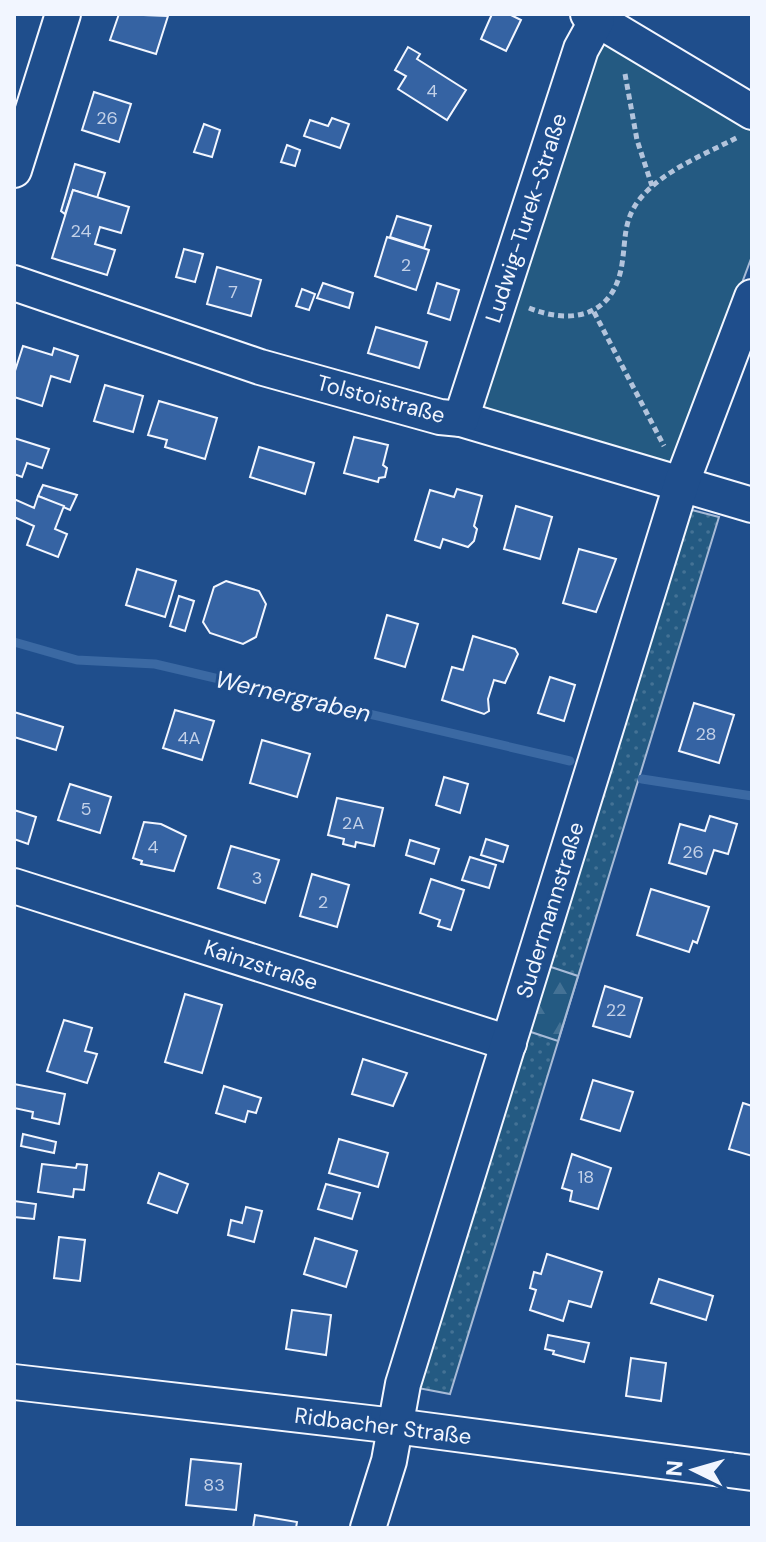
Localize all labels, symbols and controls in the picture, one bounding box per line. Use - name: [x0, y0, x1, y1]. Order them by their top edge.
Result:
- house number: 4: [427, 79, 438, 103]
- house number: 26: [96, 106, 118, 130]
- street label: Ludwig-Turek-Straße: [478, 110, 574, 326]
- house number: 24: [71, 219, 92, 243]
- house number: 2: [401, 253, 411, 277]
- house number: 7: [228, 280, 238, 304]
- street label: Tolstoistraße: [314, 368, 448, 430]
- water label: Wernergraben: [212, 663, 374, 729]
- house number: 28: [695, 722, 717, 746]
- house number: 4A: [178, 726, 200, 750]
- house number: 5: [81, 797, 91, 821]
- house number: 2A: [342, 811, 364, 835]
- street label: Sudermannstraße: [509, 818, 591, 1002]
- house number: 4: [148, 835, 159, 859]
- house number: 26: [682, 840, 704, 864]
- house number: 3: [252, 866, 262, 890]
- house number: 2: [318, 890, 328, 914]
- street label: Kainzstraße: [200, 933, 322, 997]
- house number: 22: [606, 998, 626, 1022]
- house number: 18: [578, 1165, 594, 1189]
- street label: Ridbacher Straße: [293, 1401, 473, 1451]
- north arrow: [654, 1430, 734, 1510]
- text: N: [659, 1459, 690, 1478]
- house number: 83: [203, 1473, 225, 1497]

